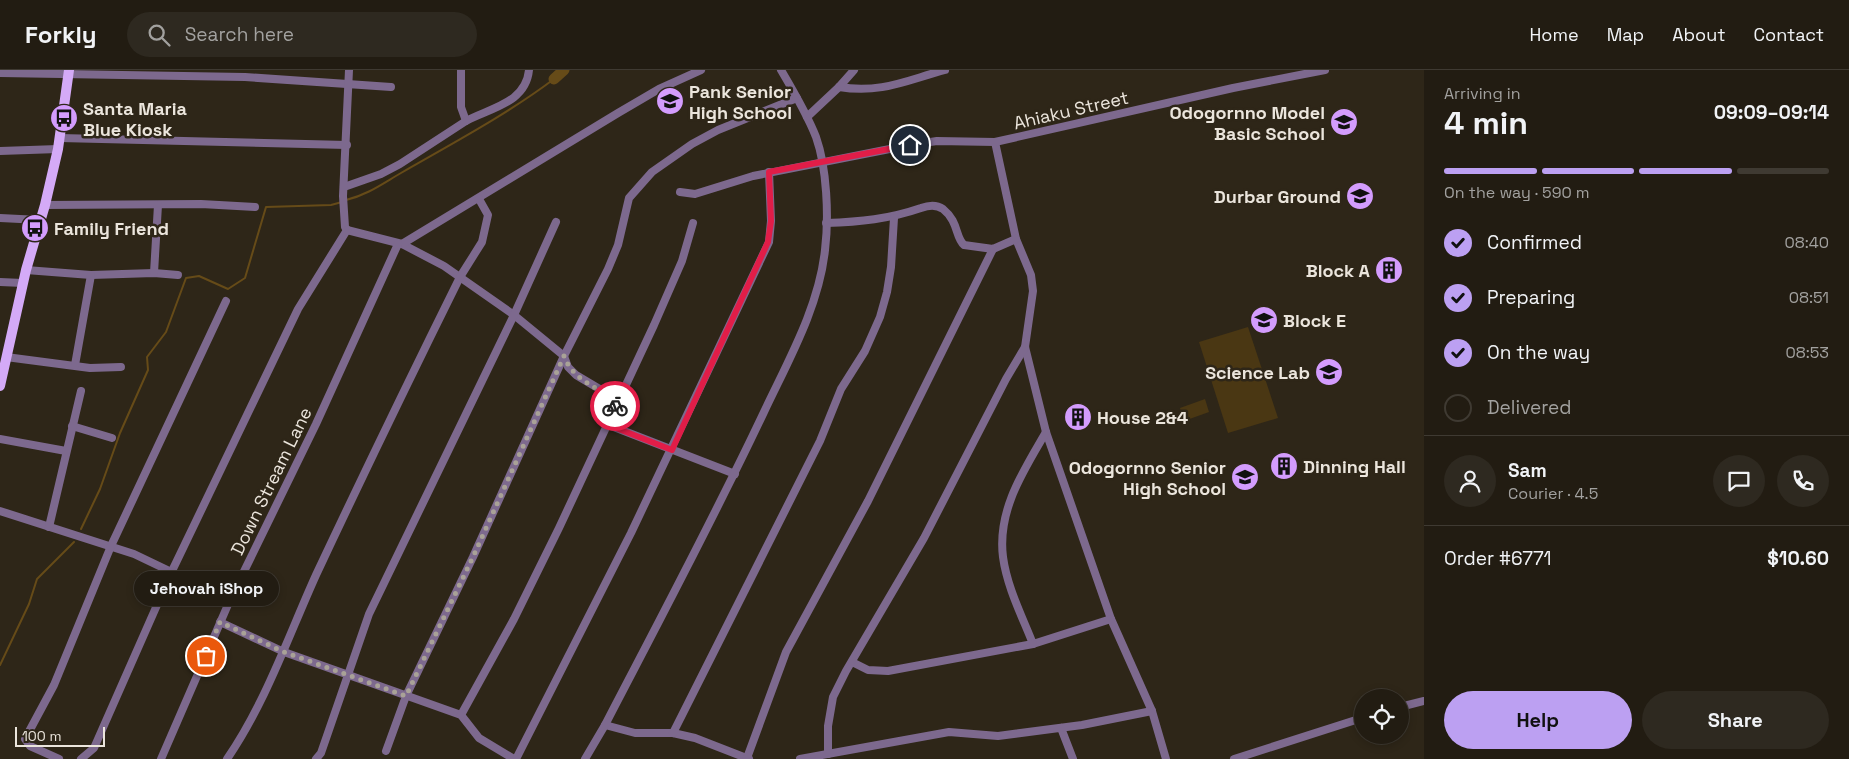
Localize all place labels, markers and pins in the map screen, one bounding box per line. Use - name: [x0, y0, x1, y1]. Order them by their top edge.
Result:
- place label: Pank Senior High School: [689, 80, 792, 124]
- school or university icon: Pank Senior High School: [655, 86, 685, 116]
- place label: Santa Maria Blue Kiosk: [83, 97, 188, 141]
- place label: Odogornno Model Basic School: [1169, 101, 1325, 145]
- bus stop icon: Santa Maria Blue Kiosk: [49, 103, 79, 133]
- school or university icon: Odogornno Model Basic School: [1329, 107, 1359, 137]
- pin: [889, 124, 931, 166]
- school or university icon: Durbar Ground: [1345, 181, 1375, 211]
- place label: Durbar Ground: [1214, 185, 1341, 208]
- bus stop icon: Family Friend: [20, 213, 50, 243]
- place label: Family Friend: [54, 217, 169, 240]
- building icon: Block A: [1374, 255, 1404, 285]
- place label: Block A: [1306, 259, 1371, 282]
- school or university icon: Block E: [1249, 305, 1279, 335]
- place label: Block E: [1283, 309, 1346, 332]
- school or university icon: Science Lab: [1314, 357, 1344, 387]
- place label: Science Lab: [1205, 361, 1310, 384]
- building icon: House 2&4: [1063, 402, 1093, 432]
- place label: House 2&4: [1097, 406, 1189, 429]
- building icon: Dinning Hall: [1269, 451, 1299, 481]
- place label: Dinning Hall: [1303, 455, 1406, 478]
- place label: Odogornno Senior High School: [1069, 456, 1226, 500]
- school or university icon: Odogornno Senior High School: [1230, 462, 1260, 492]
- callout: Jehovah iShop: [134, 571, 278, 606]
- pin: [185, 635, 227, 677]

